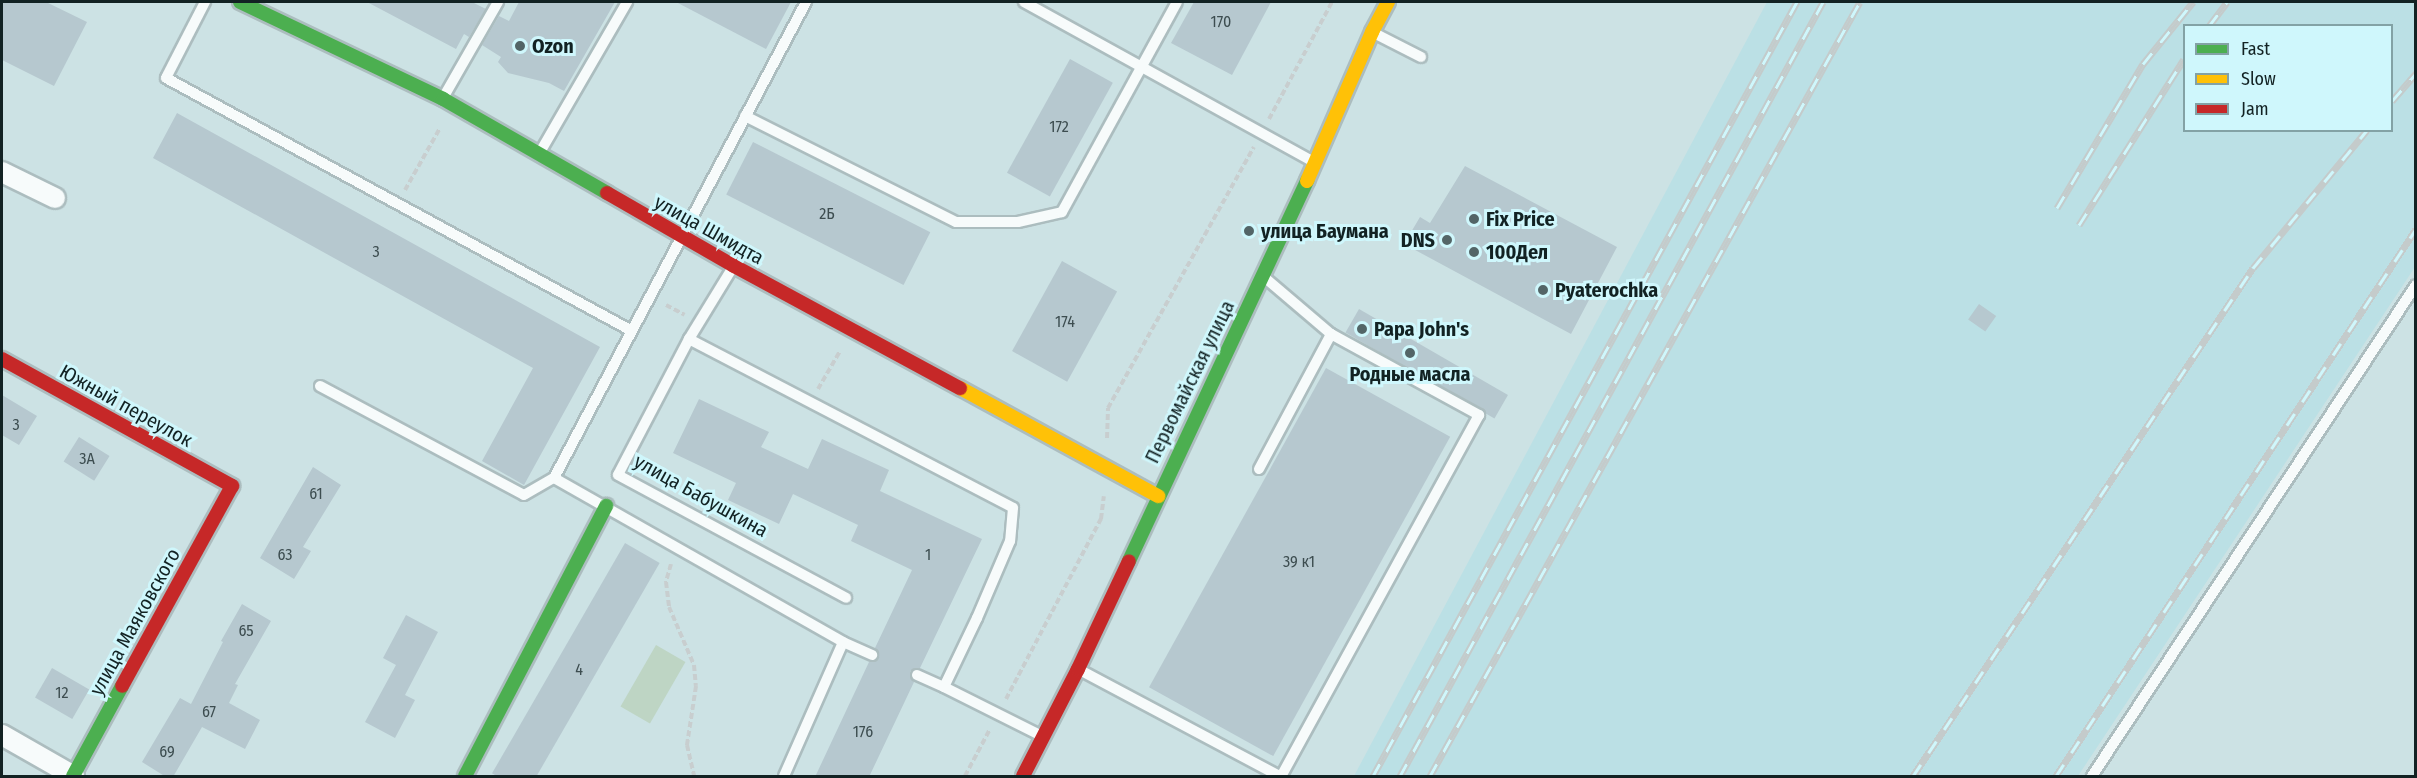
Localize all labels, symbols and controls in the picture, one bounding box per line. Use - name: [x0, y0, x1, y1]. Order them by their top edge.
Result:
- house number: 170: [1211, 12, 1231, 32]
- legend: [2183, 24, 2393, 132]
- place label: Ozon: [532, 34, 574, 58]
- text: Fast: [2241, 38, 2270, 60]
- marker: Ozon: [513, 39, 527, 53]
- text: Slow: [2241, 68, 2276, 90]
- text: Jam: [2241, 98, 2269, 120]
- house number: 172: [1049, 117, 1069, 137]
- street label: улица Шмидта: [650, 190, 768, 270]
- house number: 2Б: [819, 204, 835, 224]
- place label: Fix Price: [1486, 207, 1555, 231]
- marker: Fix Price: [1467, 212, 1481, 226]
- place label: улица Баумана: [1261, 219, 1389, 243]
- marker: улица Баумана: [1242, 224, 1256, 238]
- place label: DNS: [1401, 228, 1435, 252]
- marker: DNS: [1440, 233, 1454, 247]
- place label: 100Дел: [1486, 240, 1548, 264]
- house number: 3: [372, 242, 380, 262]
- marker: 100Дел: [1467, 245, 1481, 259]
- place label: Pyaterochka: [1555, 278, 1658, 302]
- marker: Pyaterochka: [1536, 283, 1550, 297]
- street label: Первомайская улица: [1140, 297, 1240, 467]
- house number: 174: [1055, 312, 1075, 332]
- place label: Papa John's: [1374, 317, 1469, 341]
- marker: Papa John's: [1355, 322, 1369, 336]
- marker: Родные масла: [1403, 346, 1417, 360]
- street label: Южный переулок: [55, 360, 197, 452]
- place label: Родные масла: [1350, 362, 1470, 386]
- house number: 3: [12, 415, 20, 435]
- house number: 3А: [79, 449, 95, 469]
- street label: улица Бабушкина: [630, 449, 772, 543]
- house number: 61: [309, 484, 323, 504]
- street label: улица Маяковского: [85, 544, 185, 700]
- house number: 63: [277, 545, 293, 565]
- house number: 1: [925, 545, 931, 565]
- house number: 39 к1: [1283, 552, 1315, 572]
- house number: 65: [238, 621, 254, 641]
- house number: 4: [575, 660, 583, 680]
- house number: 12: [55, 683, 69, 703]
- house number: 67: [202, 702, 216, 722]
- house number: 176: [853, 722, 873, 742]
- house number: 69: [159, 742, 175, 762]

